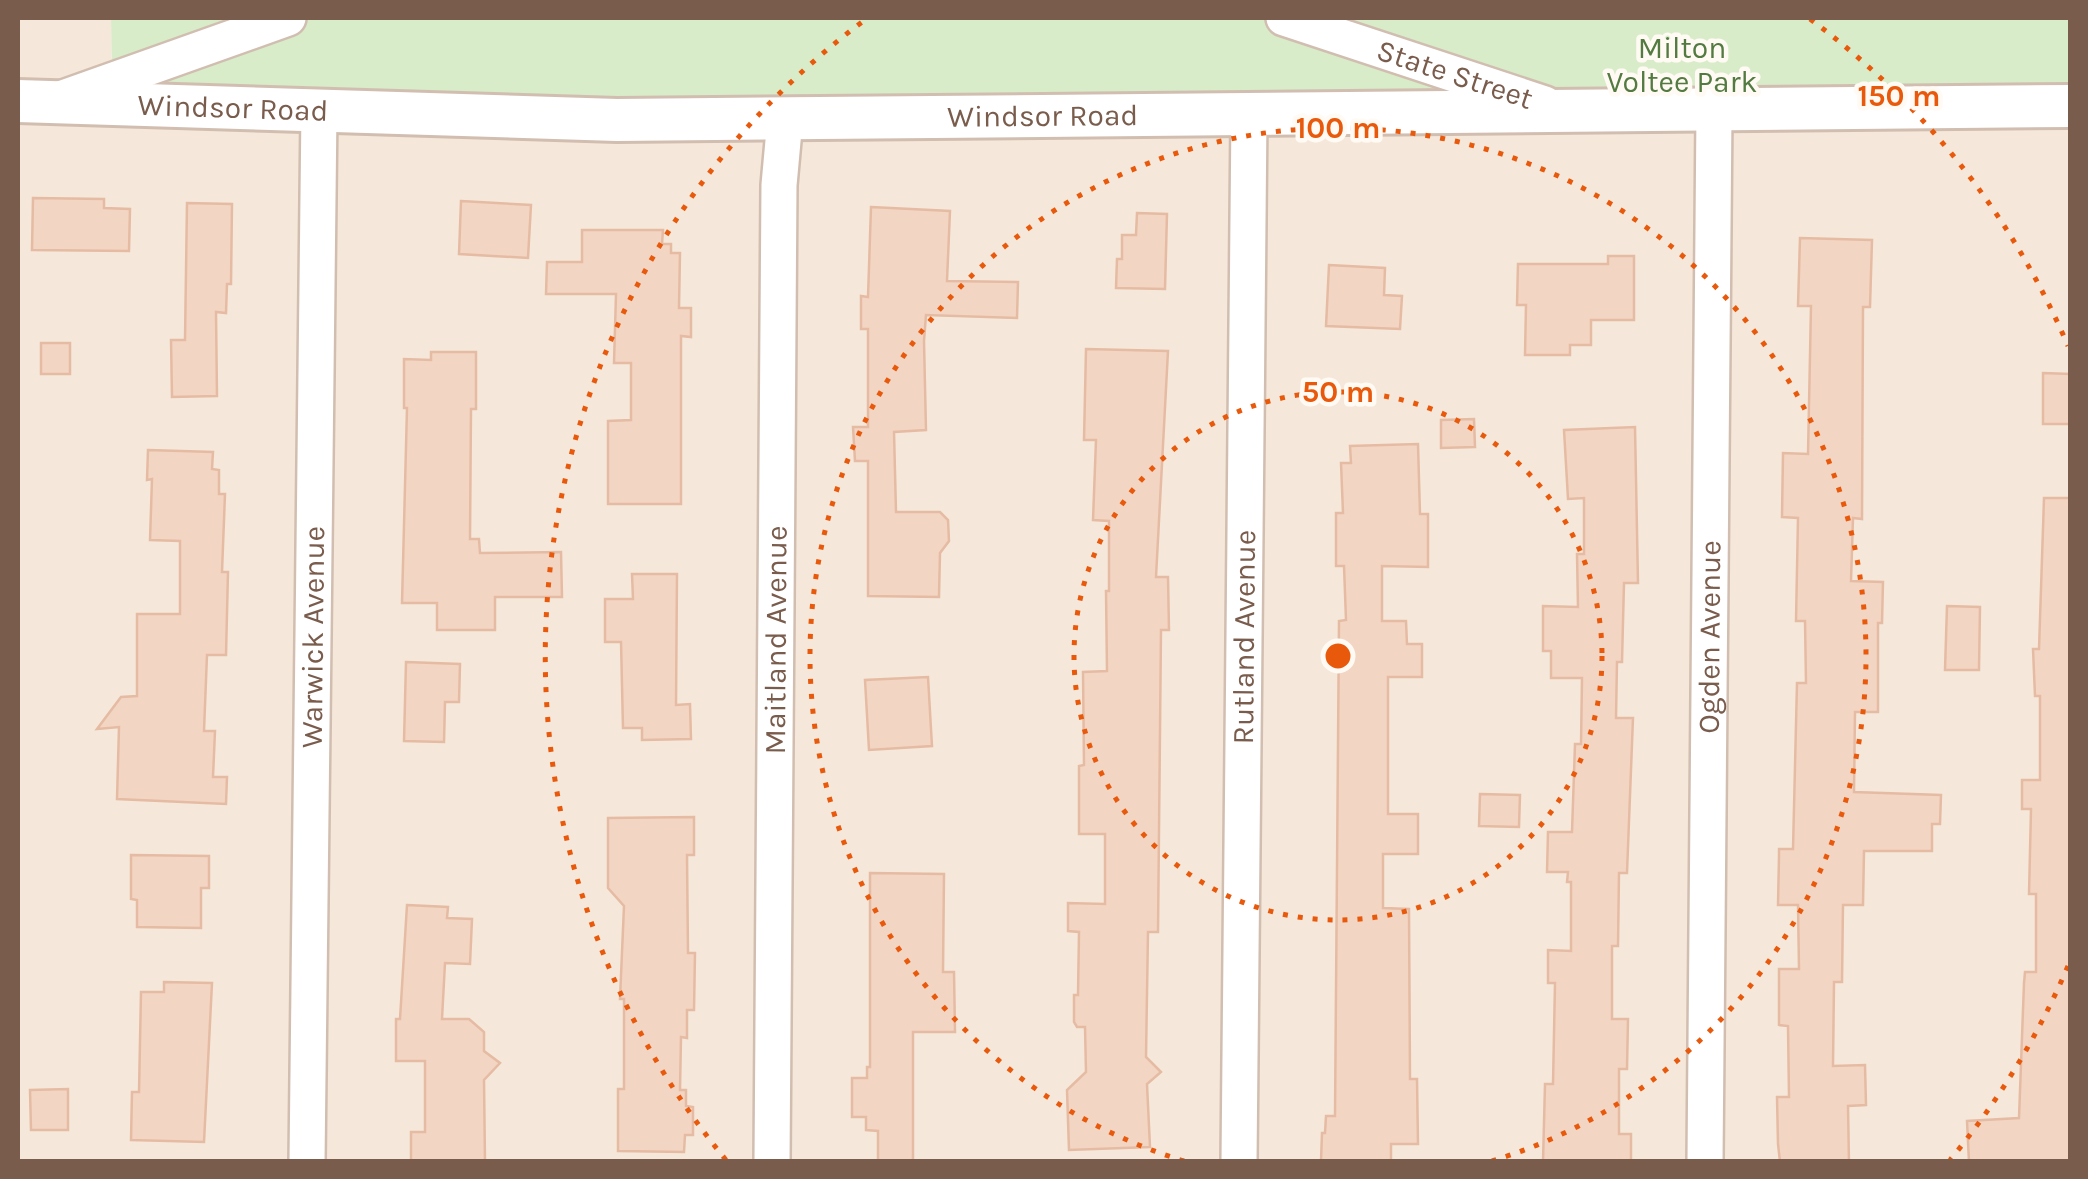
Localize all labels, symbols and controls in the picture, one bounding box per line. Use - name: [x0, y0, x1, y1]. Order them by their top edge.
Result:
- park label: Milton Voltee Park: [1607, 30, 1757, 100]
- street label: State Street: [1372, 32, 1538, 117]
- text: 150 m: [1857, 78, 1941, 114]
- street label: Windsor Road: [137, 87, 329, 129]
- street label: Windsor Road: [947, 97, 1138, 135]
- text: 100 m: [1296, 110, 1380, 146]
- text: 50 m: [1302, 374, 1374, 410]
- street label: Maitland Avenue: [757, 525, 795, 755]
- street label: Warwick Avenue: [294, 526, 332, 748]
- street label: Rutland Avenue: [1225, 530, 1263, 744]
- street label: Ogden Avenue: [1691, 540, 1728, 734]
- centre of rings: [1320, 638, 1356, 674]

